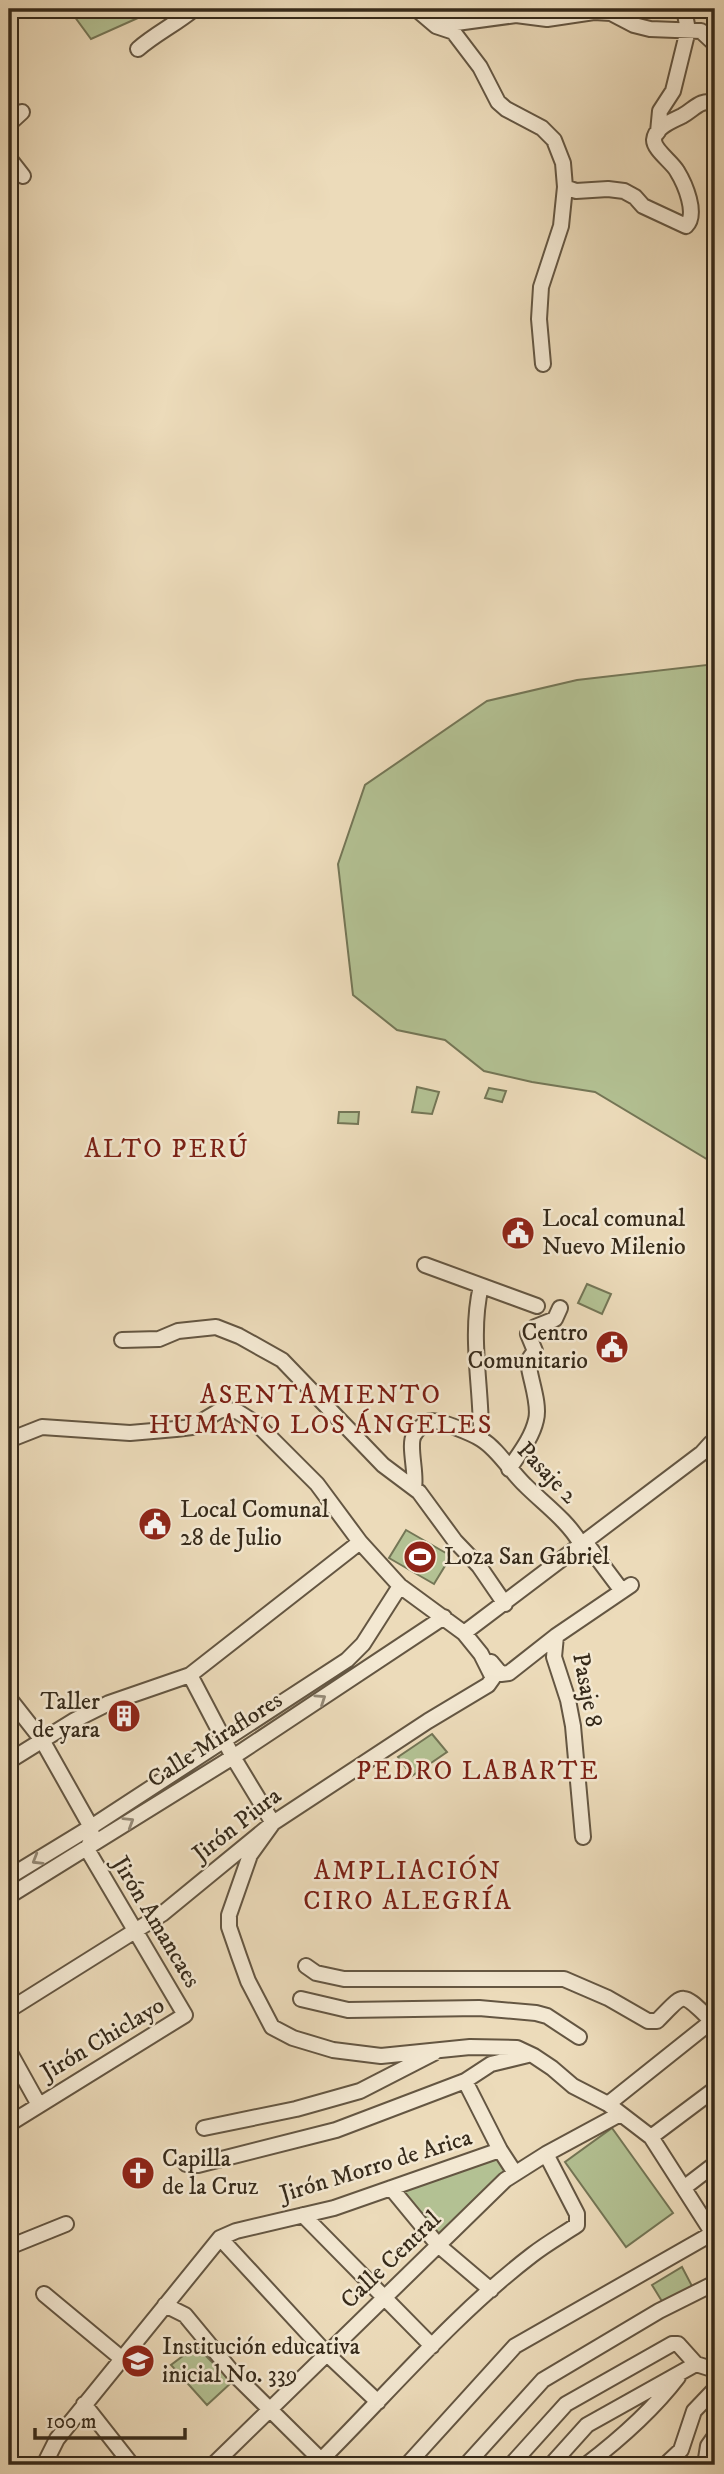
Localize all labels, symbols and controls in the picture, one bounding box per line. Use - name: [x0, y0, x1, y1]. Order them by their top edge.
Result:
- district label: ALTO PERÚ: [84, 1132, 250, 1166]
- place label: Local comunal Nuevo Milenio: [542, 1204, 686, 1262]
- public building icon: Local comunal Nuevo Milenio: [499, 1214, 537, 1252]
- place label: Centro Comunitario: [468, 1318, 588, 1376]
- public building icon: Centro Comunitario: [593, 1328, 631, 1366]
- district label: ASENTAMIENTO HUMANO LOS ÁNGELES: [149, 1379, 493, 1442]
- street label: Pasaje 2: [510, 1436, 584, 1511]
- place label: Local Comunal 28 de Julio: [180, 1495, 330, 1553]
- public building icon: Local Comunal 28 de Julio: [136, 1505, 174, 1543]
- sports icon: Loza San Gabriel: [401, 1538, 439, 1576]
- place label: Loza San Gabriel: [444, 1542, 610, 1572]
- street label: Pasaje 8: [565, 1650, 609, 1730]
- street label: Calle Miraflores: [142, 1685, 288, 1795]
- place label: Taller de yara: [32, 1687, 101, 1745]
- one-way arrow: [313, 1694, 326, 1707]
- building icon: Taller de yara: [105, 1697, 143, 1735]
- district label: PEDRO LABARTE: [356, 1755, 600, 1788]
- street label: Jirón Piura: [185, 1781, 288, 1870]
- one-way arrow: [122, 1817, 135, 1830]
- street label: Jirón Amancaes: [104, 1849, 207, 1993]
- one-way arrow: [32, 1852, 45, 1865]
- district label: AMPLIACIÓN CIRO ALEGRÍA: [303, 1854, 513, 1918]
- street label: Jirón Chiclayo: [34, 1990, 170, 2089]
- street label: Jirón Morro de Arica: [274, 2122, 476, 2210]
- place label: Capilla de la Cruz: [162, 2144, 259, 2202]
- church icon: Capilla de la Cruz: [119, 2154, 157, 2192]
- street label: Calle Central: [335, 2204, 448, 2315]
- place label: Institución educativa inicial No. 339: [162, 2332, 361, 2390]
- school or university icon: Institución educativa inicial No. 339: [119, 2342, 157, 2380]
- scale bar: [35, 2397, 186, 2441]
- text: 100 m: [46, 2409, 97, 2435]

